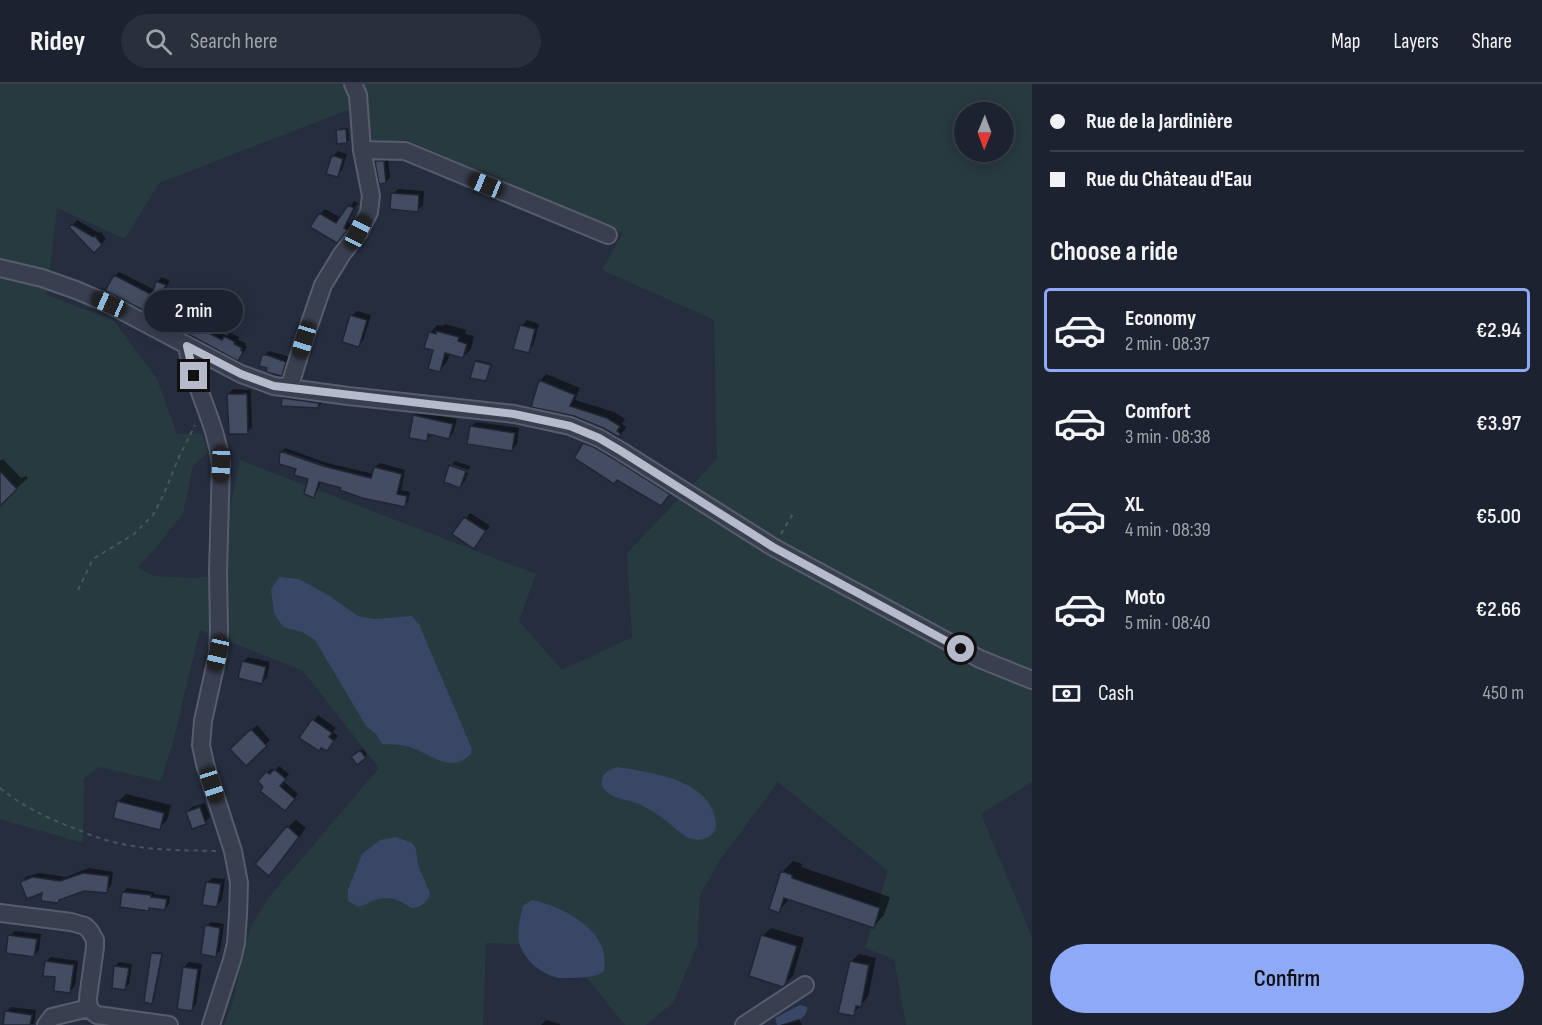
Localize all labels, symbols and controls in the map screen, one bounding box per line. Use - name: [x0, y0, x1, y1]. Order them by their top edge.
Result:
- search box: [121, 14, 541, 68]
- text: Ridey: [30, 25, 85, 58]
- icon: search: [142, 25, 175, 58]
- text: Search here: [190, 28, 278, 55]
- text: Map: [1331, 29, 1360, 54]
- text: Layers: [1393, 29, 1439, 54]
- text: Share: [1472, 29, 1512, 54]
- north arrow: [954, 102, 1014, 162]
- map controls: [954, 102, 1014, 162]
- text: Rue de la Jardinière: [1086, 108, 1233, 135]
- text: Rue du Château d'Eau: [1086, 166, 1252, 193]
- car: [466, 170, 506, 200]
- car: [342, 212, 374, 252]
- text: Choose a ride: [1050, 236, 1178, 268]
- car: [89, 288, 129, 320]
- callout: 2 min: [144, 289, 244, 331]
- text: 2 min: [175, 299, 212, 323]
- icon: car: [1053, 303, 1107, 357]
- text: Economy: [1125, 305, 1196, 332]
- text: €2.94: [1476, 317, 1521, 344]
- car: [290, 320, 318, 360]
- text: 2 min · 08:37: [1125, 332, 1210, 356]
- route end: [180, 362, 207, 389]
- icon: car: [1053, 396, 1107, 450]
- text: Comfort: [1125, 398, 1191, 425]
- text: €3.97: [1476, 410, 1521, 437]
- text: 3 min · 08:38: [1125, 425, 1211, 449]
- car: [211, 446, 231, 482]
- icon: car: [1053, 489, 1107, 543]
- text: XL: [1125, 491, 1144, 518]
- text: €5.00: [1476, 503, 1521, 530]
- text: 4 min · 08:39: [1125, 518, 1211, 542]
- icon: car: [1053, 582, 1107, 636]
- text: Moto: [1125, 584, 1165, 611]
- text: €2.66: [1476, 596, 1521, 623]
- text: 5 min · 08:40: [1125, 611, 1210, 635]
- car: [205, 633, 231, 673]
- route start: [947, 635, 974, 662]
- icon: cash: [1050, 677, 1083, 710]
- text: Cash: [1098, 680, 1134, 707]
- text: 450 m: [1483, 681, 1524, 705]
- car: [198, 765, 226, 805]
- button: Confirm: [1050, 944, 1524, 1013]

